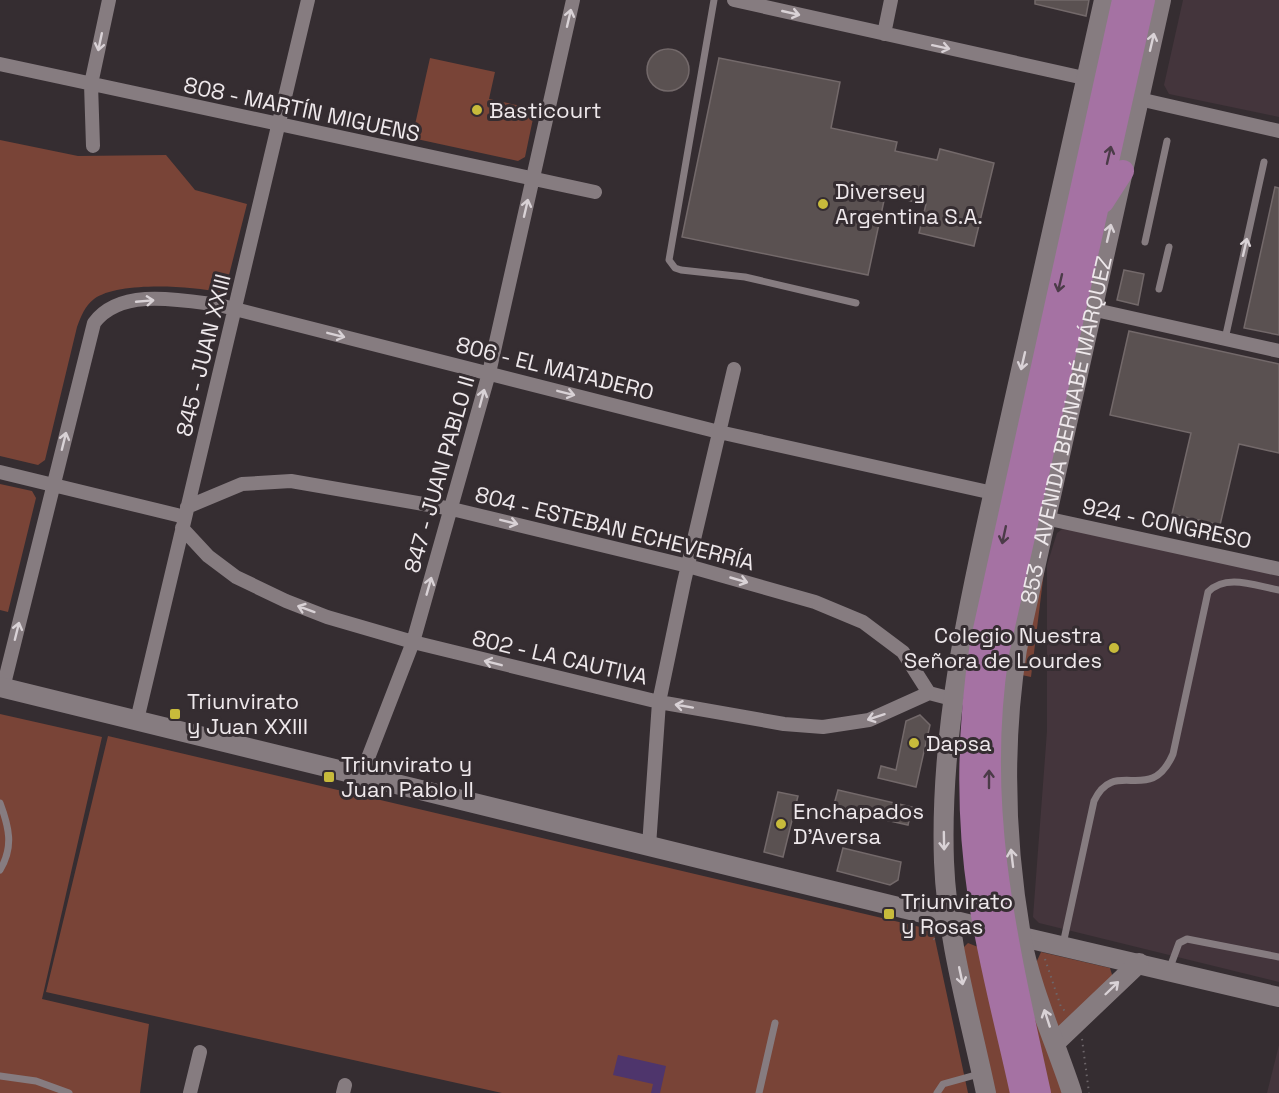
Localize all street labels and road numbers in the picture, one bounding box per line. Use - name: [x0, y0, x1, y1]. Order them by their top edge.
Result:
- street label: 808 - MARTÍN MIGUENS: [181, 70, 423, 148]
- street label: 853 - AVENIDA BERNABÉ MÁRQUEZ: [1013, 253, 1118, 606]
- street label: 845 - JUAN XXIII: [169, 271, 237, 439]
- street label: 806 - EL MATADERO: [453, 330, 657, 406]
- street label: 847 - JUAN PABLO II: [397, 372, 481, 576]
- street label: 804 - ESTEBAN ECHEVERRÍA: [472, 480, 758, 576]
- street label: 924 - CONGRESO: [1080, 491, 1254, 555]
- street label: 802 - LA CAUTIVA: [470, 623, 651, 691]

